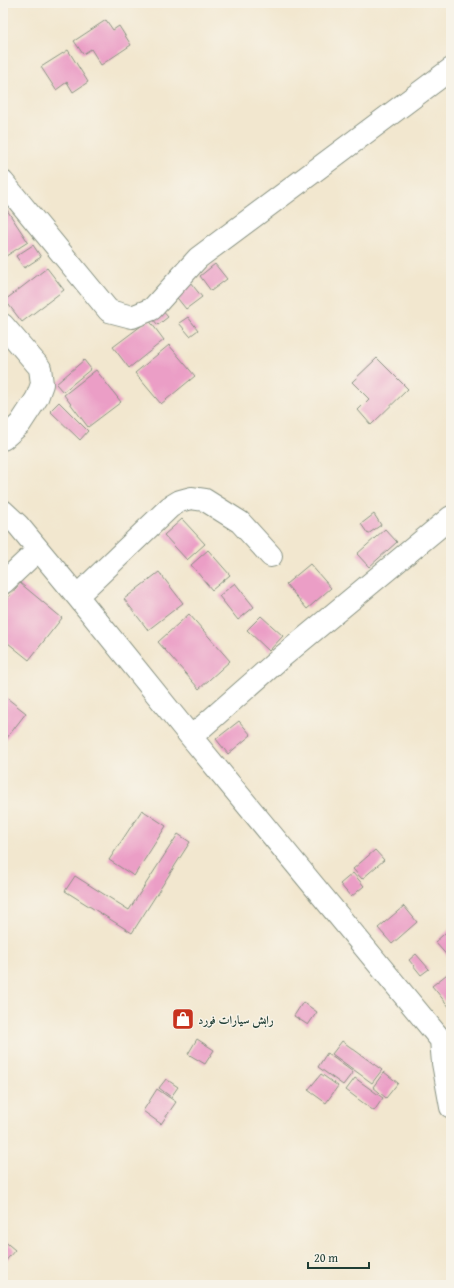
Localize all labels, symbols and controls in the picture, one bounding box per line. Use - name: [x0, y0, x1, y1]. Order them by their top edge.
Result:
- shop icon: رابش سيارات فورد: [170, 1006, 196, 1032]
- place label: رابش سيارات فورد: [198, 1011, 274, 1028]
- scale bar: [308, 1244, 369, 1270]
- text: 20 m: [314, 1249, 338, 1266]

